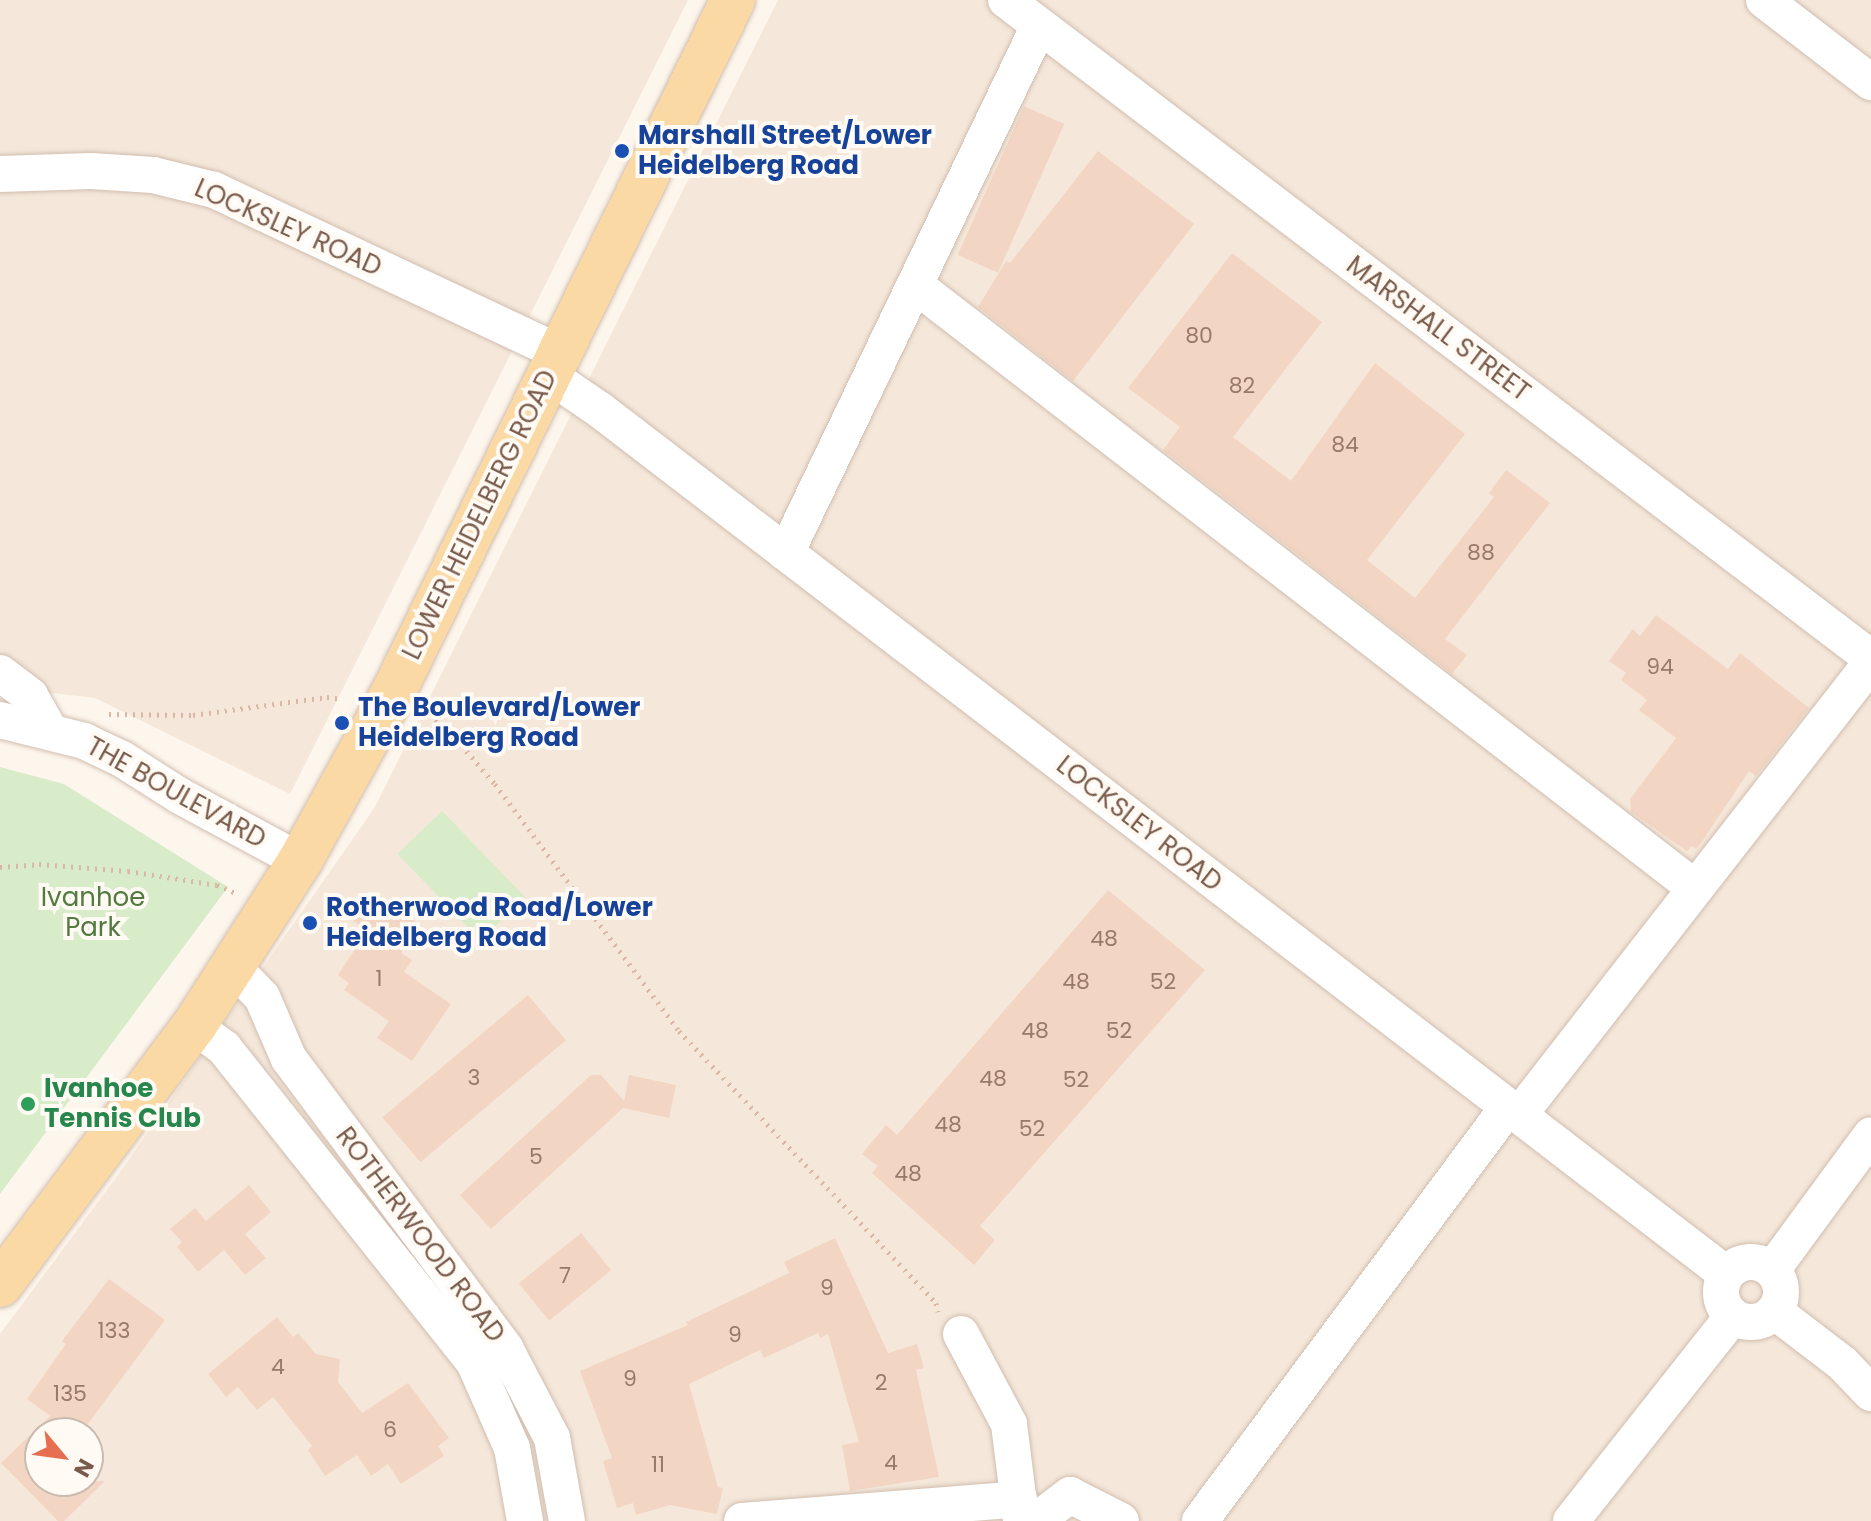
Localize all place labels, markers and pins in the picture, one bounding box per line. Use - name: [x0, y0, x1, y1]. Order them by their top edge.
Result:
- place label: Marshall Street/Lower Heidelberg Road: [638, 120, 932, 182]
- marker: Marshall Street/Lower Heidelberg Road: [613, 142, 631, 160]
- place label: The Boulevard/Lower Heidelberg Road: [358, 692, 640, 754]
- marker: The Boulevard/Lower Heidelberg Road: [333, 714, 351, 732]
- place label: Rotherwood Road/Lower Heidelberg Road: [326, 892, 653, 954]
- marker: Rotherwood Road/Lower Heidelberg Road: [301, 914, 319, 932]
- place label: Ivanhoe Tennis Club: [44, 1073, 201, 1134]
- marker: Ivanhoe Tennis Club: [19, 1095, 37, 1113]

